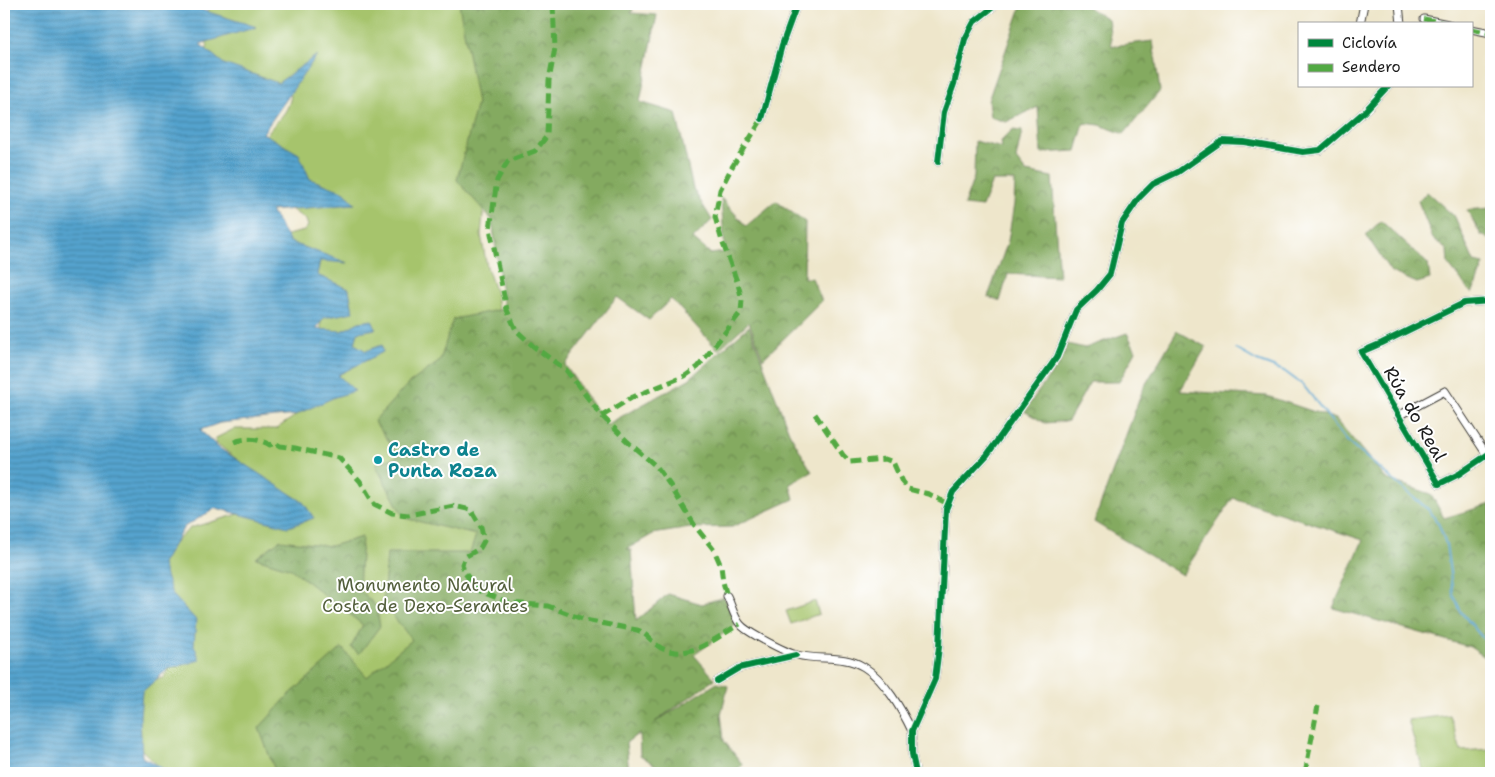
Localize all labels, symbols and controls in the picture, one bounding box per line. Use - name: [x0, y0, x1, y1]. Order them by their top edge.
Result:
- legend: [1298, 22, 1472, 88]
- text: Ciclovía: [1342, 33, 1398, 53]
- text: Sendero: [1342, 57, 1401, 77]
- street label: Rúa do Real: [1378, 362, 1452, 467]
- place label: Castro de Punta Roza: [388, 438, 497, 483]
- marker: Castro de Punta Roza: [372, 454, 384, 466]
- park label: Monumento Natural Costa de Dexo-Serantes: [322, 573, 528, 618]

